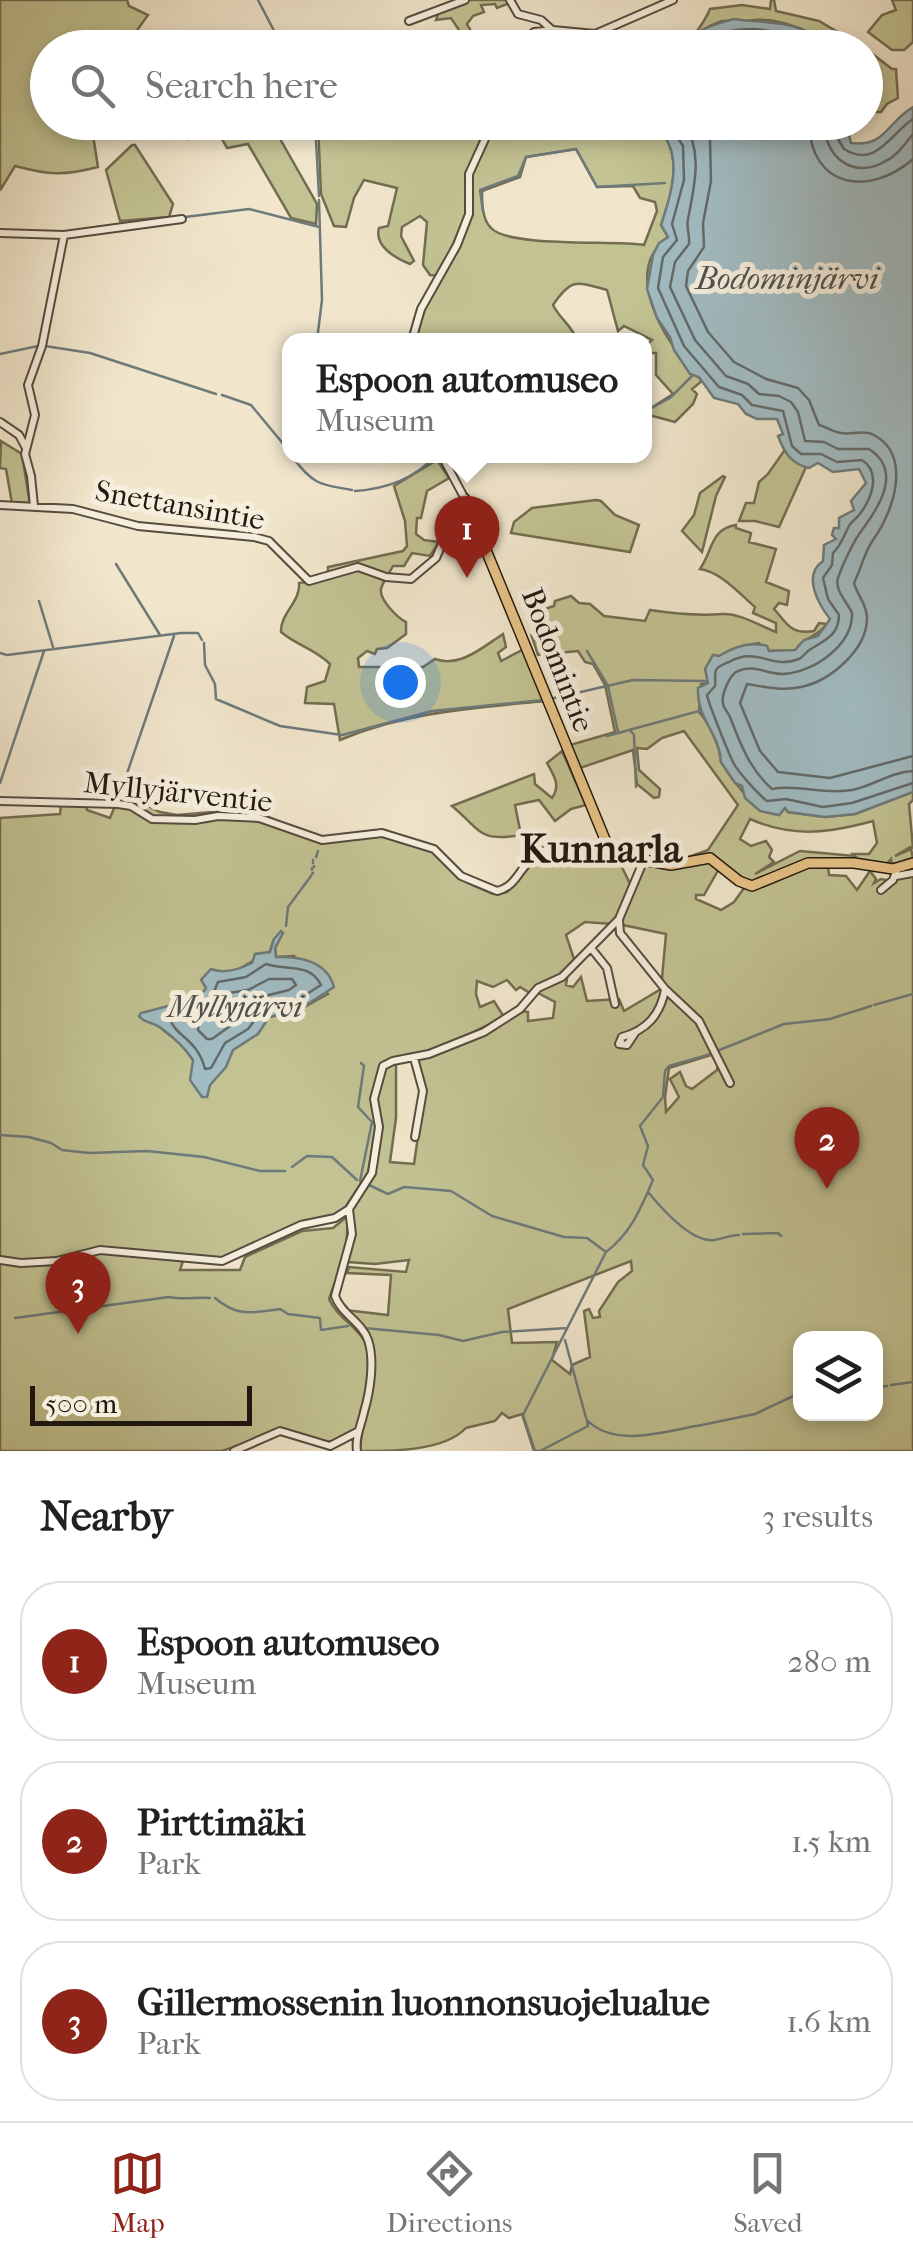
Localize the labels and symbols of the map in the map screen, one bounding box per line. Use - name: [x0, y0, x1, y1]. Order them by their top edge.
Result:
- water label: Bodominjärvi: [694, 260, 881, 297]
- street label: Snettansintie: [92, 473, 268, 538]
- pin: 1: [434, 496, 500, 578]
- street label: Bodomintie: [514, 583, 601, 737]
- your location: [375, 657, 426, 708]
- street label: Myllyjärventie: [82, 765, 274, 820]
- district label: Kunnarla: [520, 826, 684, 872]
- water label: Myllyjärvi: [166, 988, 305, 1025]
- pin: 2: [794, 1106, 860, 1189]
- pin: 3: [46, 1252, 110, 1334]
- scale bar: [30, 1381, 252, 1426]

